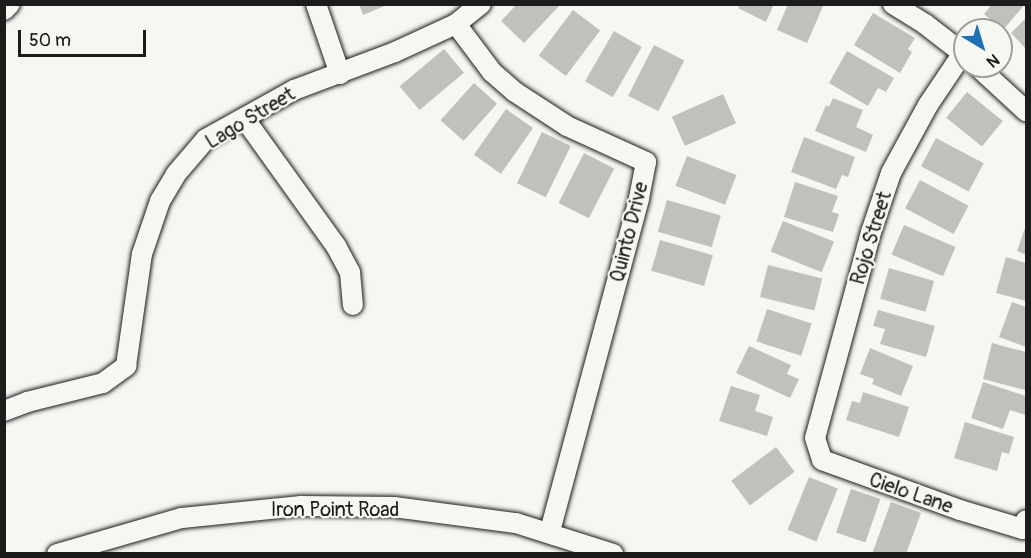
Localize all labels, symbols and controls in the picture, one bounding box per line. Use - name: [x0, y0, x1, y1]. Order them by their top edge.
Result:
- scale bar: [21, 18, 148, 56]
- north arrow: [953, 18, 1013, 78]
- text: 50 m: [29, 29, 71, 52]
- text: N: [982, 49, 1003, 72]
- street label: Lago Street: [201, 82, 299, 154]
- street label: Quinto Drive: [605, 179, 653, 285]
- street label: Rojo Street: [845, 188, 897, 288]
- street label: Cielo Lane: [866, 468, 956, 518]
- street label: Iron Point Road: [271, 497, 399, 521]

